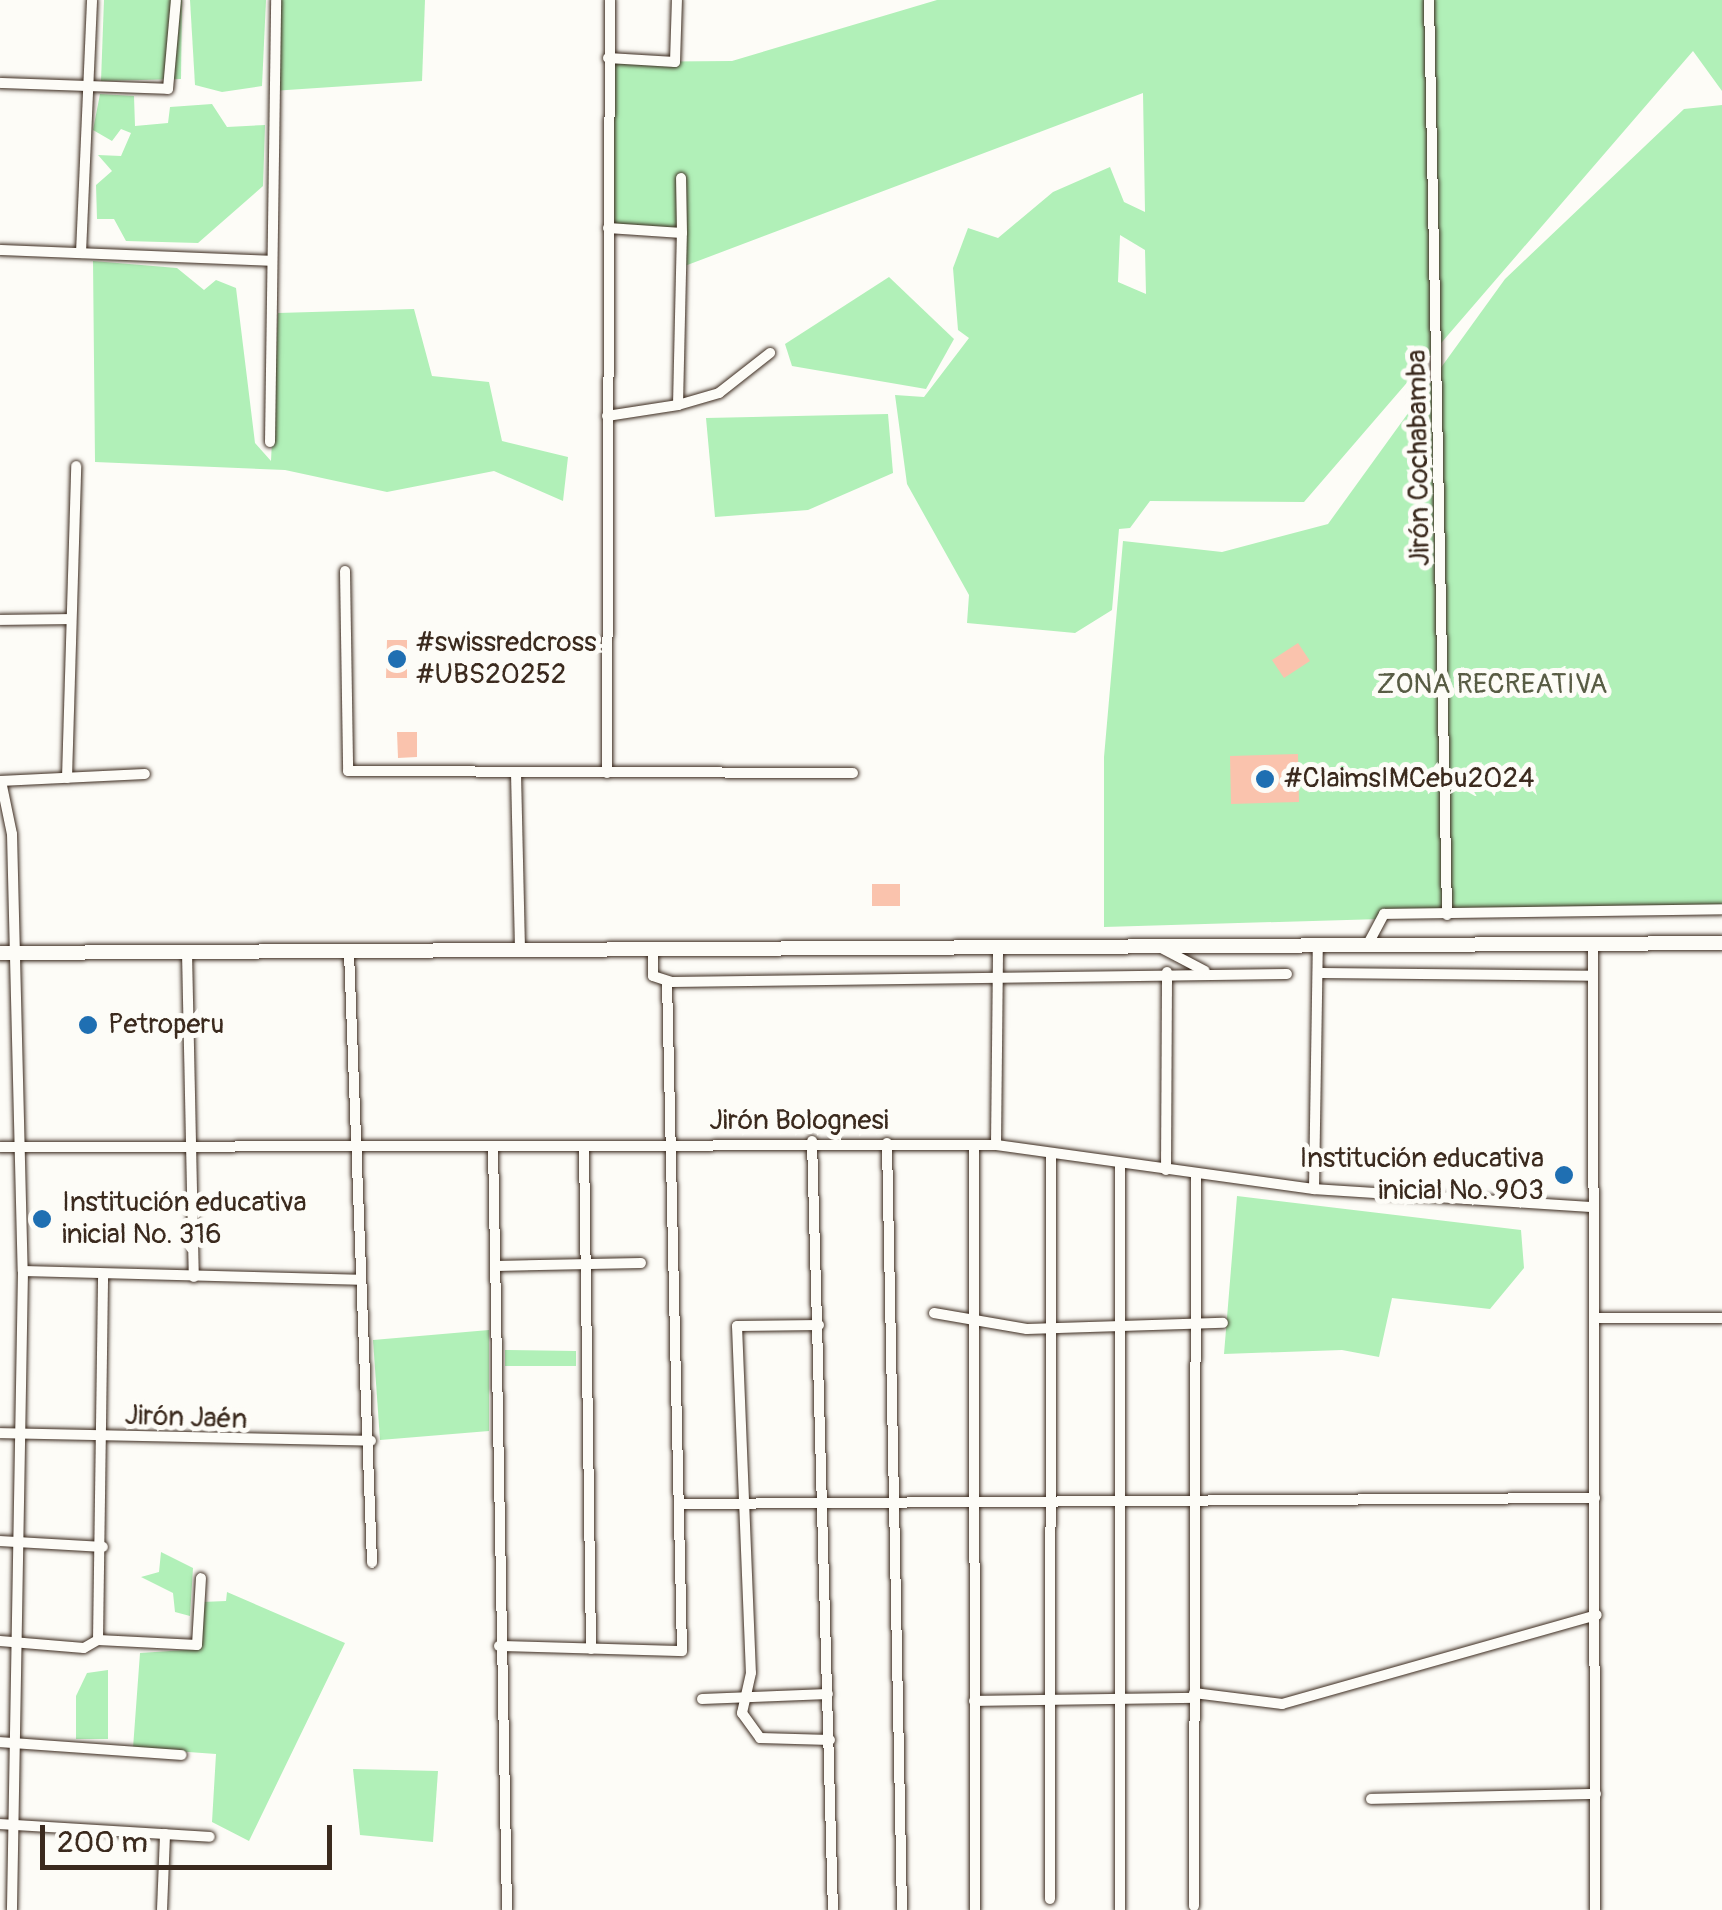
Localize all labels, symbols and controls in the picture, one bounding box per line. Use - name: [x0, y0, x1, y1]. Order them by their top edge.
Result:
- street label: Jirón Cochabamba: [1400, 349, 1438, 567]
- place label: #swissredcross #UBS20252: [417, 626, 597, 692]
- marker: #swissredcross #UBS20252: [386, 648, 408, 670]
- park label: ZONA RECREATIVA: [1376, 668, 1608, 702]
- place label: #ClaimsIMCebu2024: [1285, 762, 1534, 796]
- marker: #ClaimsIMCebu2024: [1254, 768, 1276, 790]
- place label: Petroperu: [108, 1008, 224, 1042]
- marker: Petroperu: [77, 1014, 99, 1036]
- street label: Jirón Bolognesi: [709, 1104, 889, 1138]
- place label: Institución educativa inicial No. 903: [1299, 1142, 1544, 1208]
- marker: Institución educativa inicial No. 903: [1553, 1164, 1575, 1186]
- place label: Institución educativa inicial No. 316: [62, 1186, 307, 1252]
- marker: Institución educativa inicial No. 316: [31, 1208, 53, 1230]
- street label: Jirón Jaén: [124, 1399, 248, 1437]
- scale bar: [45, 1805, 338, 1867]
- text: 200 m: [57, 1824, 148, 1861]

